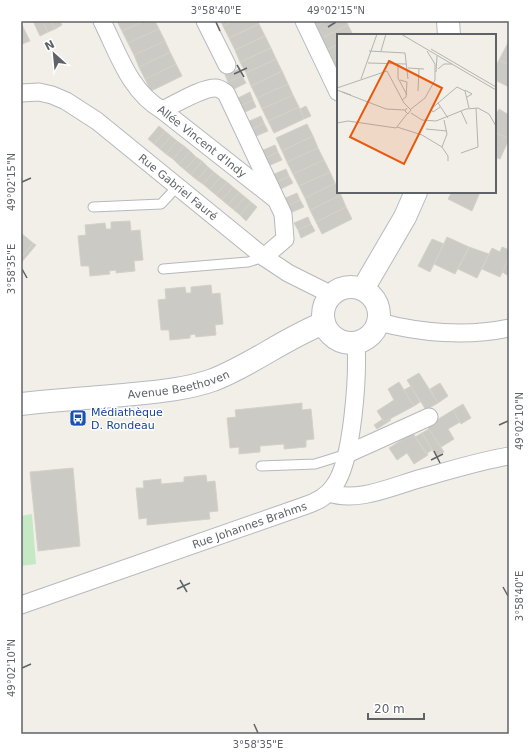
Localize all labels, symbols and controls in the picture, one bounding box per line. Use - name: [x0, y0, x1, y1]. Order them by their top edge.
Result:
- text: 3°58'40"E: [191, 5, 241, 16]
- text: 49°02'15"N: [307, 5, 365, 16]
- north arrow: [34, 34, 74, 74]
- inset map: [337, 34, 496, 193]
- text: N: [43, 38, 57, 53]
- street label: Allée Vincent d'Indy: [155, 103, 249, 181]
- street label: Rue Gabriel Fauré: [136, 151, 220, 223]
- text: 49°02'15"N: [6, 153, 17, 211]
- text: 3°58'35"E: [6, 244, 17, 294]
- street label: Avenue Beethoven: [127, 368, 232, 402]
- text: 49°02'10"N: [514, 392, 525, 450]
- place label: Médiathèque D. Rondeau: [91, 406, 163, 432]
- bus stop icon: Médiathèque D. Rondeau: [68, 408, 88, 428]
- street label: Rue Johannes Brahms: [191, 499, 309, 552]
- text: 3°58'40"E: [514, 571, 525, 621]
- text: 49°02'10"N: [6, 639, 17, 697]
- scale bar: [368, 695, 424, 721]
- text: 20 m: [374, 702, 405, 716]
- text: 3°58'35"E: [233, 739, 283, 750]

